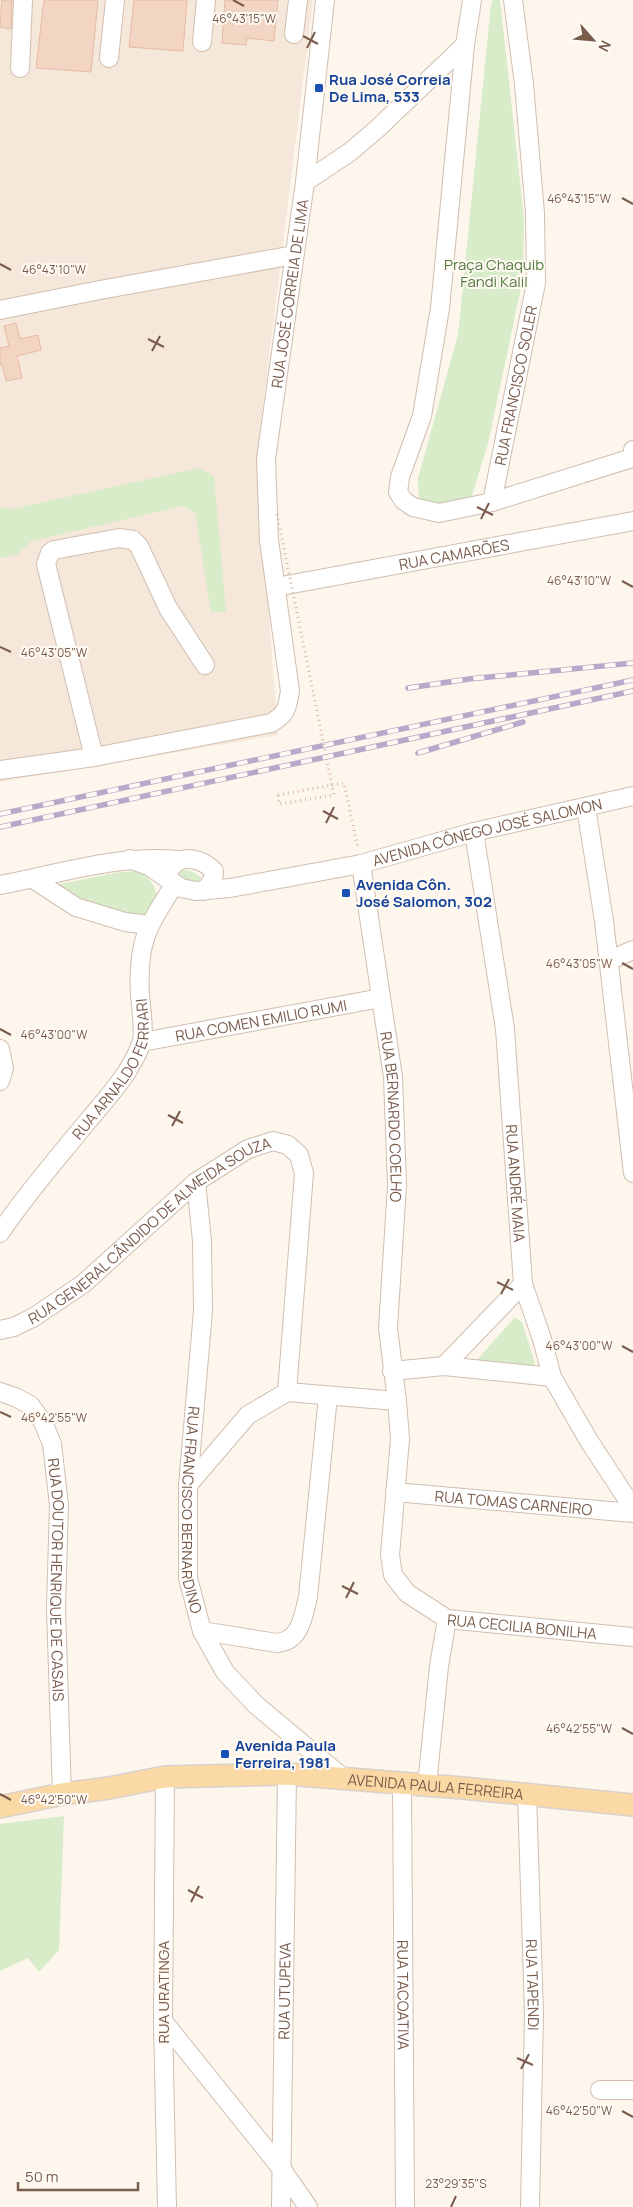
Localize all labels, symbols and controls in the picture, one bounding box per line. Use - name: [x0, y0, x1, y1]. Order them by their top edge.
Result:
- text: 46°43'15"W: [212, 10, 277, 27]
- north arrow: [568, 15, 618, 65]
- text: N: [594, 37, 616, 55]
- place label: Rua José Correia De Lima, 533: [329, 69, 451, 107]
- marker: Rua José Correia De Lima, 533: [313, 82, 325, 94]
- text: 46°43'15"W: [547, 190, 612, 207]
- street label: RUA JOSÉ CORREIA DE LIMA: [266, 197, 313, 389]
- park label: Praça Chaquib Fandi Kalil: [444, 254, 544, 292]
- text: 46°43'10"W: [22, 261, 87, 278]
- street label: RUA FRANCISCO SOLER: [489, 303, 542, 467]
- street label: RUA CAMARÕES: [397, 534, 511, 575]
- text: 46°43'10"W: [547, 572, 612, 589]
- text: 46°43'05"W: [21, 644, 88, 661]
- street label: AVENIDA CÔNEGO JOSÉ SALOMON: [370, 793, 604, 871]
- place label: Avenida Côn. José Salomon, 302: [356, 874, 492, 912]
- marker: Avenida Côn. José Salomon, 302: [340, 887, 352, 899]
- text: 46°43'05"W: [546, 955, 613, 972]
- street label: RUA COMEN EMILIO RUMI: [174, 994, 348, 1046]
- street label: RUA ARNALDO FERRARI: [67, 998, 153, 1144]
- text: 46°43'00"W: [21, 1026, 88, 1043]
- street label: RUA BERNARDO COELHO: [376, 1030, 408, 1203]
- street label: RUA ANDRÉ MAIA: [501, 1124, 531, 1243]
- street label: RUA GENERAL CÂNDIDO DE ALMEIDA SOUZA: [24, 1132, 274, 1329]
- text: 46°43'00"W: [546, 1337, 613, 1354]
- street label: RUA FRANCISCO BERNARDINO: [177, 1405, 207, 1616]
- text: 46°42'55"W: [21, 1409, 88, 1426]
- street label: RUA DOUTOR HENRIQUE DE CASAIS: [43, 1457, 70, 1702]
- street label: RUA TOMAS CARNEIRO: [434, 1485, 593, 1520]
- street label: RUA CECILIA BONILHA: [446, 1609, 598, 1644]
- text: 46°42'55"W: [546, 1720, 613, 1737]
- place label: Avenida Paula Ferreira, 1981: [235, 1735, 336, 1773]
- marker: Avenida Paula Ferreira, 1981: [219, 1748, 231, 1760]
- street label: AVENIDA PAULA FERREIRA: [347, 1768, 525, 1805]
- text: 46°42'50"W: [21, 1791, 88, 1808]
- street label: RUA TAPENDI: [521, 1939, 545, 2031]
- street label: RUA URATINGA: [153, 1940, 174, 2044]
- street label: RUA TACOATIVA: [393, 1940, 414, 2050]
- street label: RUA UTUPEVA: [273, 1942, 295, 2040]
- text: 46°42'50"W: [546, 2102, 613, 2119]
- scale bar: [18, 2160, 138, 2192]
- text: 50 m: [25, 2166, 59, 2187]
- text: 23°29'35"S: [425, 2175, 487, 2192]

